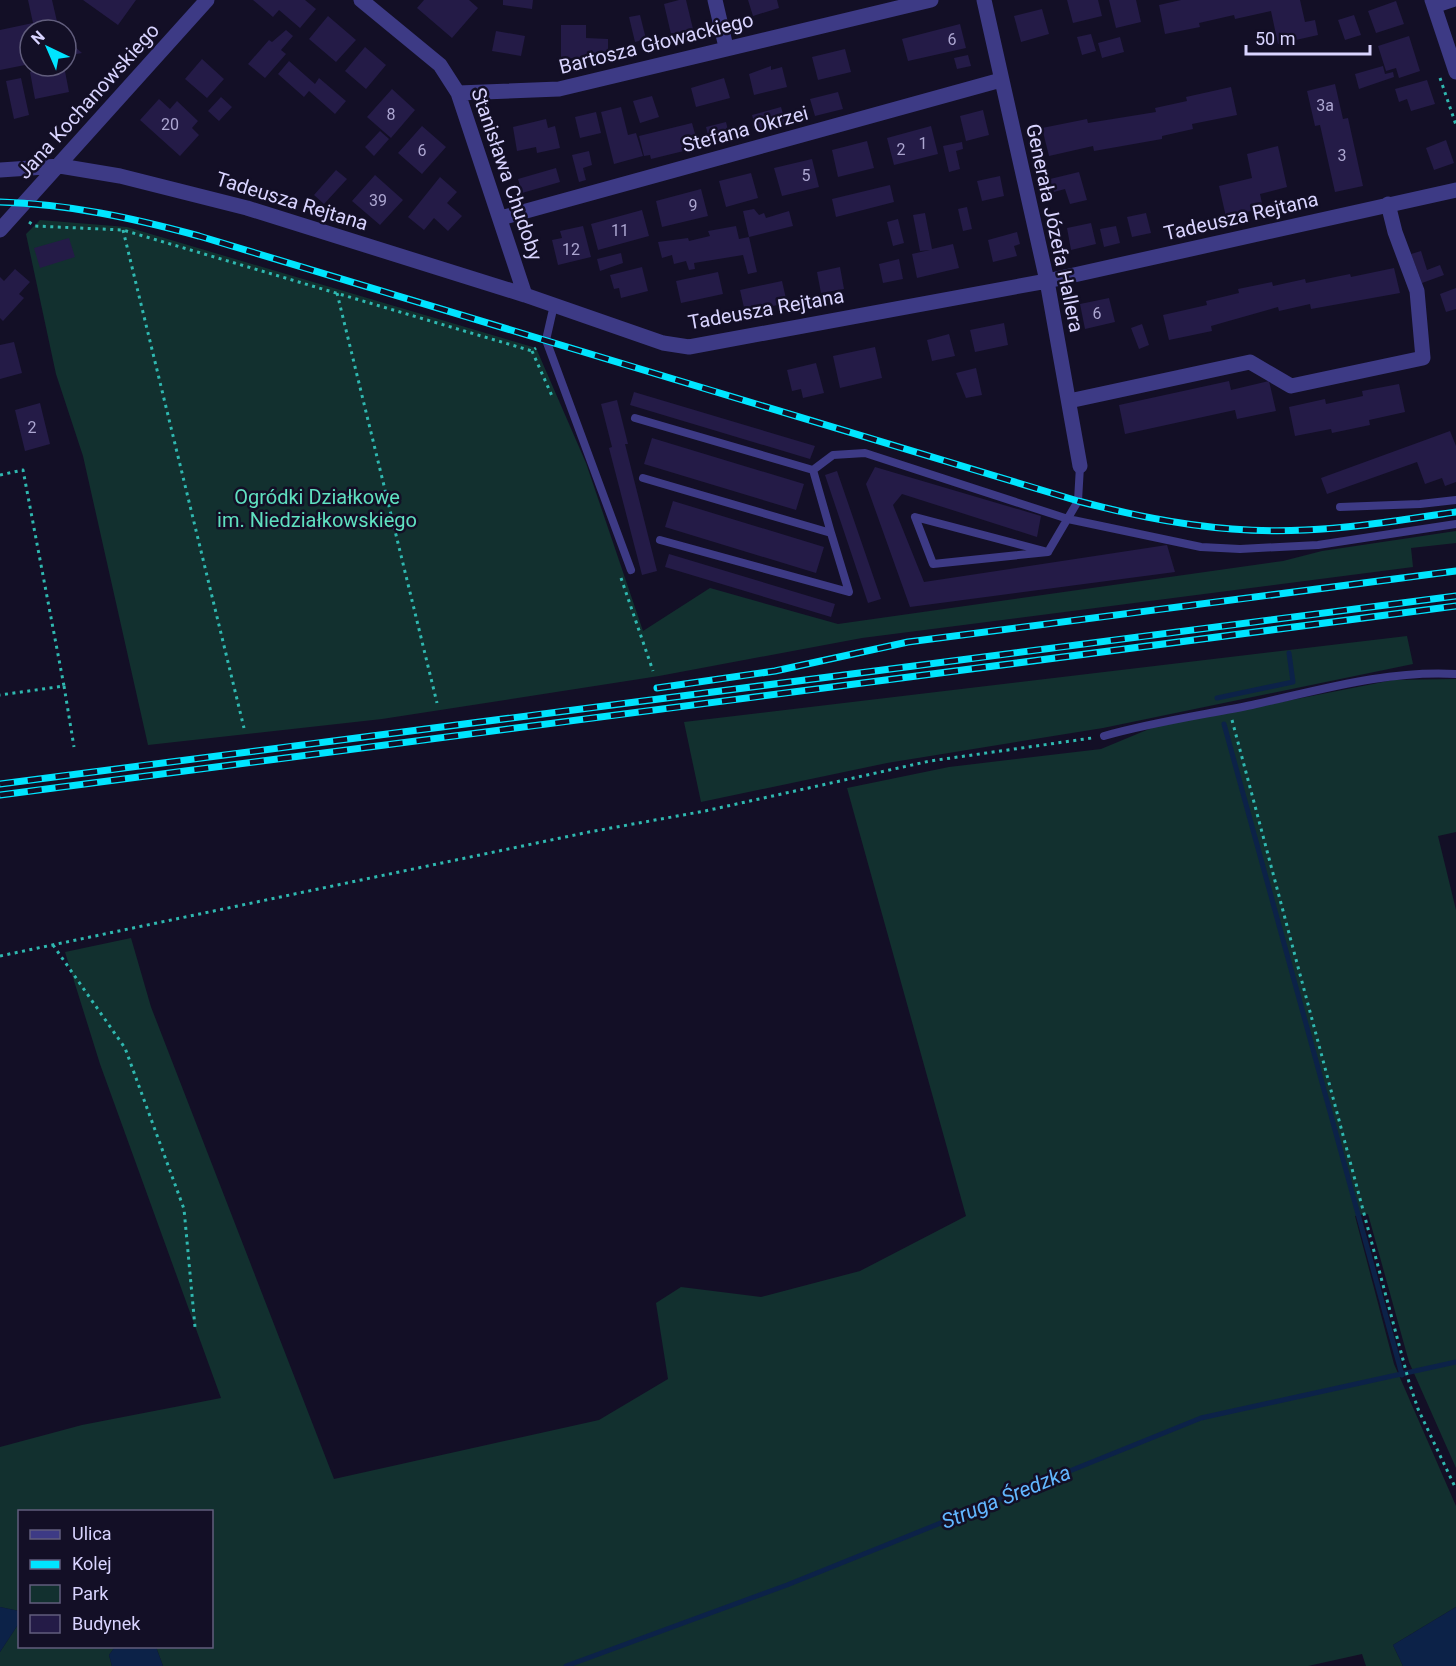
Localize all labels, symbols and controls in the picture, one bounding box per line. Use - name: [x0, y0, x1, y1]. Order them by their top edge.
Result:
- street label: Bartosza Głowackiego: [556, 7, 756, 79]
- street label: Jana Kochanowskiego: [12, 18, 164, 184]
- north arrow: [18, 18, 78, 78]
- scale bar: [1246, 18, 1370, 56]
- text: N: [27, 27, 49, 48]
- text: 50 m: [1255, 28, 1295, 49]
- house number: 6: [948, 30, 957, 49]
- street label: Stanisława Chudoby: [466, 85, 548, 264]
- house number: 3a: [1316, 96, 1334, 115]
- street label: Stefana Okrzei: [679, 101, 811, 157]
- house number: 8: [387, 105, 396, 124]
- house number: 20: [161, 115, 179, 134]
- street label: Generała Józefa Hallera: [1021, 122, 1089, 334]
- house number: 1: [919, 134, 928, 153]
- house number: 2: [897, 140, 906, 159]
- house number: 6: [418, 141, 427, 160]
- house number: 3: [1338, 146, 1347, 165]
- street label: Tadeusza Rejtana: [213, 166, 371, 236]
- house number: 5: [802, 166, 811, 185]
- street label: Tadeusza Rejtana: [1161, 187, 1321, 245]
- house number: 39: [369, 191, 387, 210]
- house number: 9: [689, 196, 698, 215]
- house number: 11: [611, 221, 629, 240]
- house number: 12: [562, 240, 580, 259]
- street label: Tadeusza Rejtana: [686, 283, 846, 335]
- house number: 6: [1093, 304, 1102, 323]
- house number: 2: [28, 418, 37, 437]
- park label: Ogródki Działkowe im. Niedziałkowskiego: [217, 485, 417, 532]
- water label: Struga Średzka: [938, 1460, 1074, 1534]
- legend: [18, 1510, 213, 1648]
- text: Ulica: [72, 1523, 112, 1544]
- text: Kolej: [72, 1553, 112, 1574]
- text: Park: [72, 1583, 109, 1604]
- text: Budynek: [72, 1613, 141, 1634]

